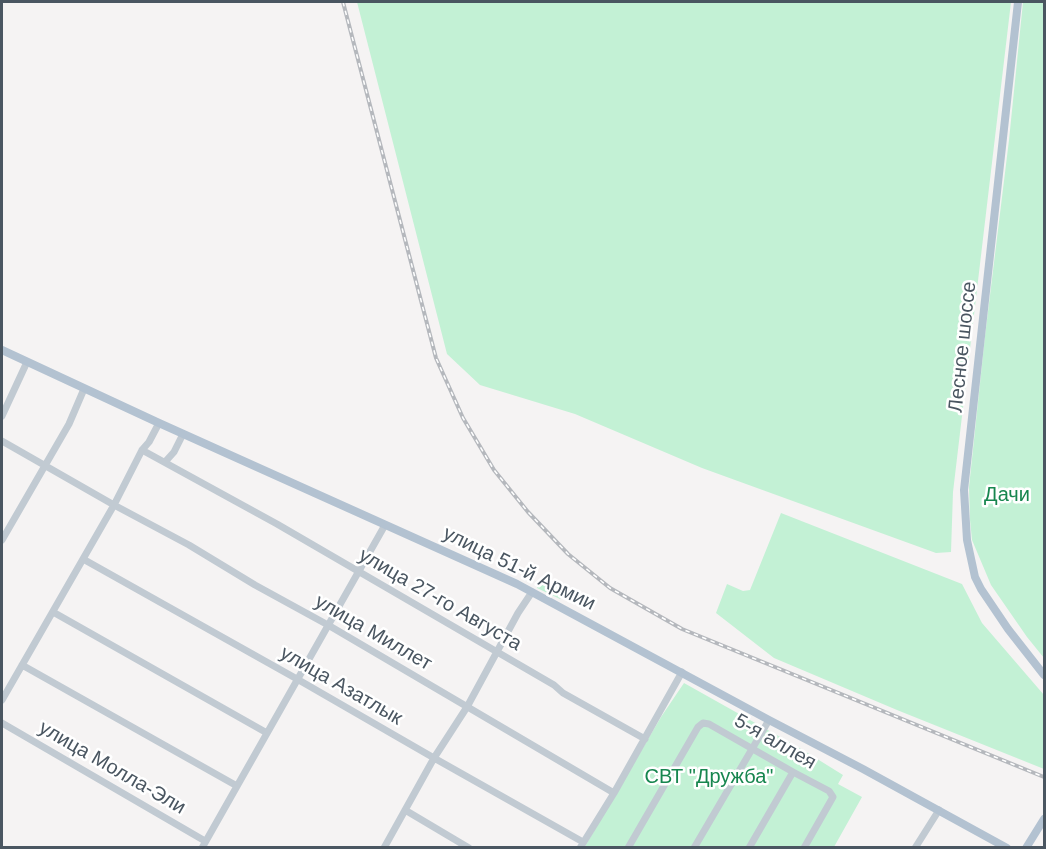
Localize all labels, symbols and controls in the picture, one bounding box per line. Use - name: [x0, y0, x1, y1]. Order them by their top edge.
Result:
- street label: Лесное шоссе: [944, 280, 982, 414]
- park label: Дачи: [984, 483, 1030, 507]
- street label: улица 51-й Армии: [439, 522, 599, 616]
- street label: улица 27-го Августа: [354, 544, 526, 656]
- street label: улица Миллет: [310, 590, 436, 676]
- street label: улица Азатлык: [276, 641, 406, 731]
- street label: 5-я аллея: [730, 709, 820, 775]
- street label: улица Молла-Эли: [34, 716, 190, 820]
- park label: СВТ "Дружба": [645, 765, 773, 789]

